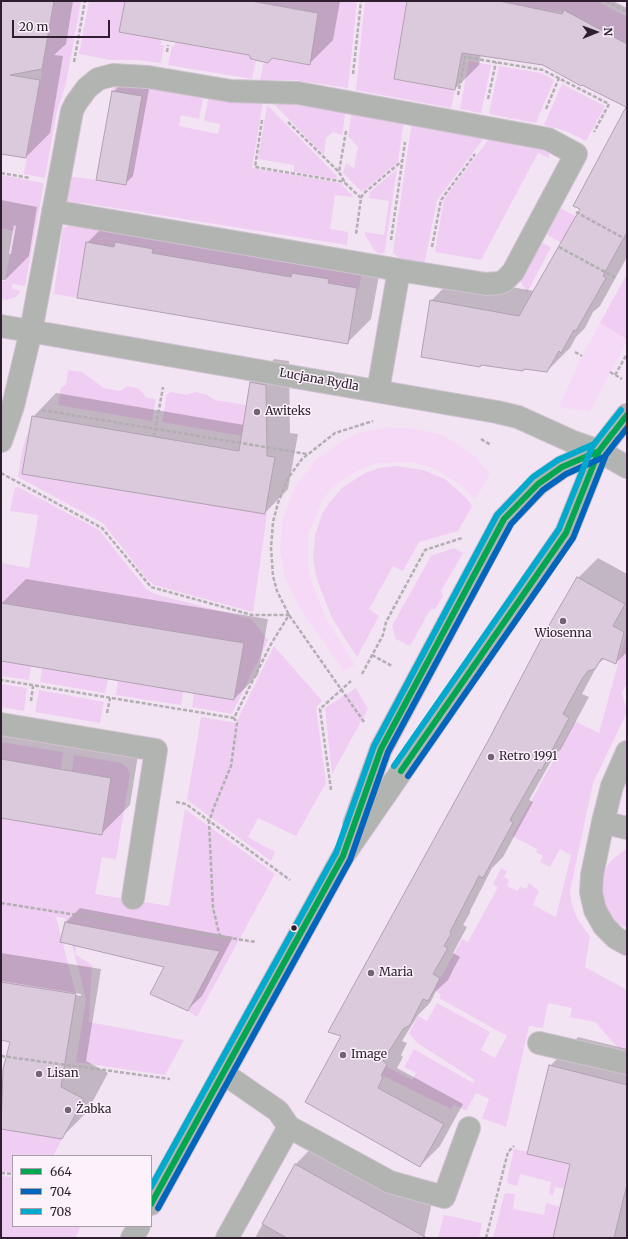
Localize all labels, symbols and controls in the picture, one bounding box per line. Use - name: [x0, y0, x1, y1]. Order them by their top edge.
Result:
- scale bar: [14, 12, 112, 38]
- north arrow: [576, 12, 616, 52]
- text: 20 m: [19, 19, 48, 34]
- text: N: [601, 27, 615, 36]
- street label: Lucjana Rydla: [278, 366, 360, 394]
- place label: Awiteks: [265, 405, 311, 419]
- marker: Awiteks: [252, 407, 262, 417]
- marker: Wiosenna: [558, 616, 568, 626]
- place label: Wiosenna: [534, 627, 592, 641]
- place label: Retro 1991: [499, 750, 558, 764]
- marker: Retro 1991: [486, 752, 496, 762]
- unlabelled marker: [289, 923, 299, 933]
- place label: Maria: [379, 966, 413, 980]
- marker: Maria: [366, 968, 376, 978]
- place label: Image: [351, 1048, 387, 1062]
- marker: Image: [338, 1050, 348, 1060]
- place label: Lisan: [47, 1067, 79, 1081]
- marker: Lisan: [34, 1069, 44, 1079]
- place label: Żabka: [76, 1103, 111, 1117]
- marker: Żabka: [63, 1105, 73, 1115]
- legend: [12, 1155, 152, 1227]
- text: 664: [50, 1164, 72, 1179]
- text: 704: [50, 1184, 72, 1199]
- text: 708: [50, 1204, 71, 1219]

